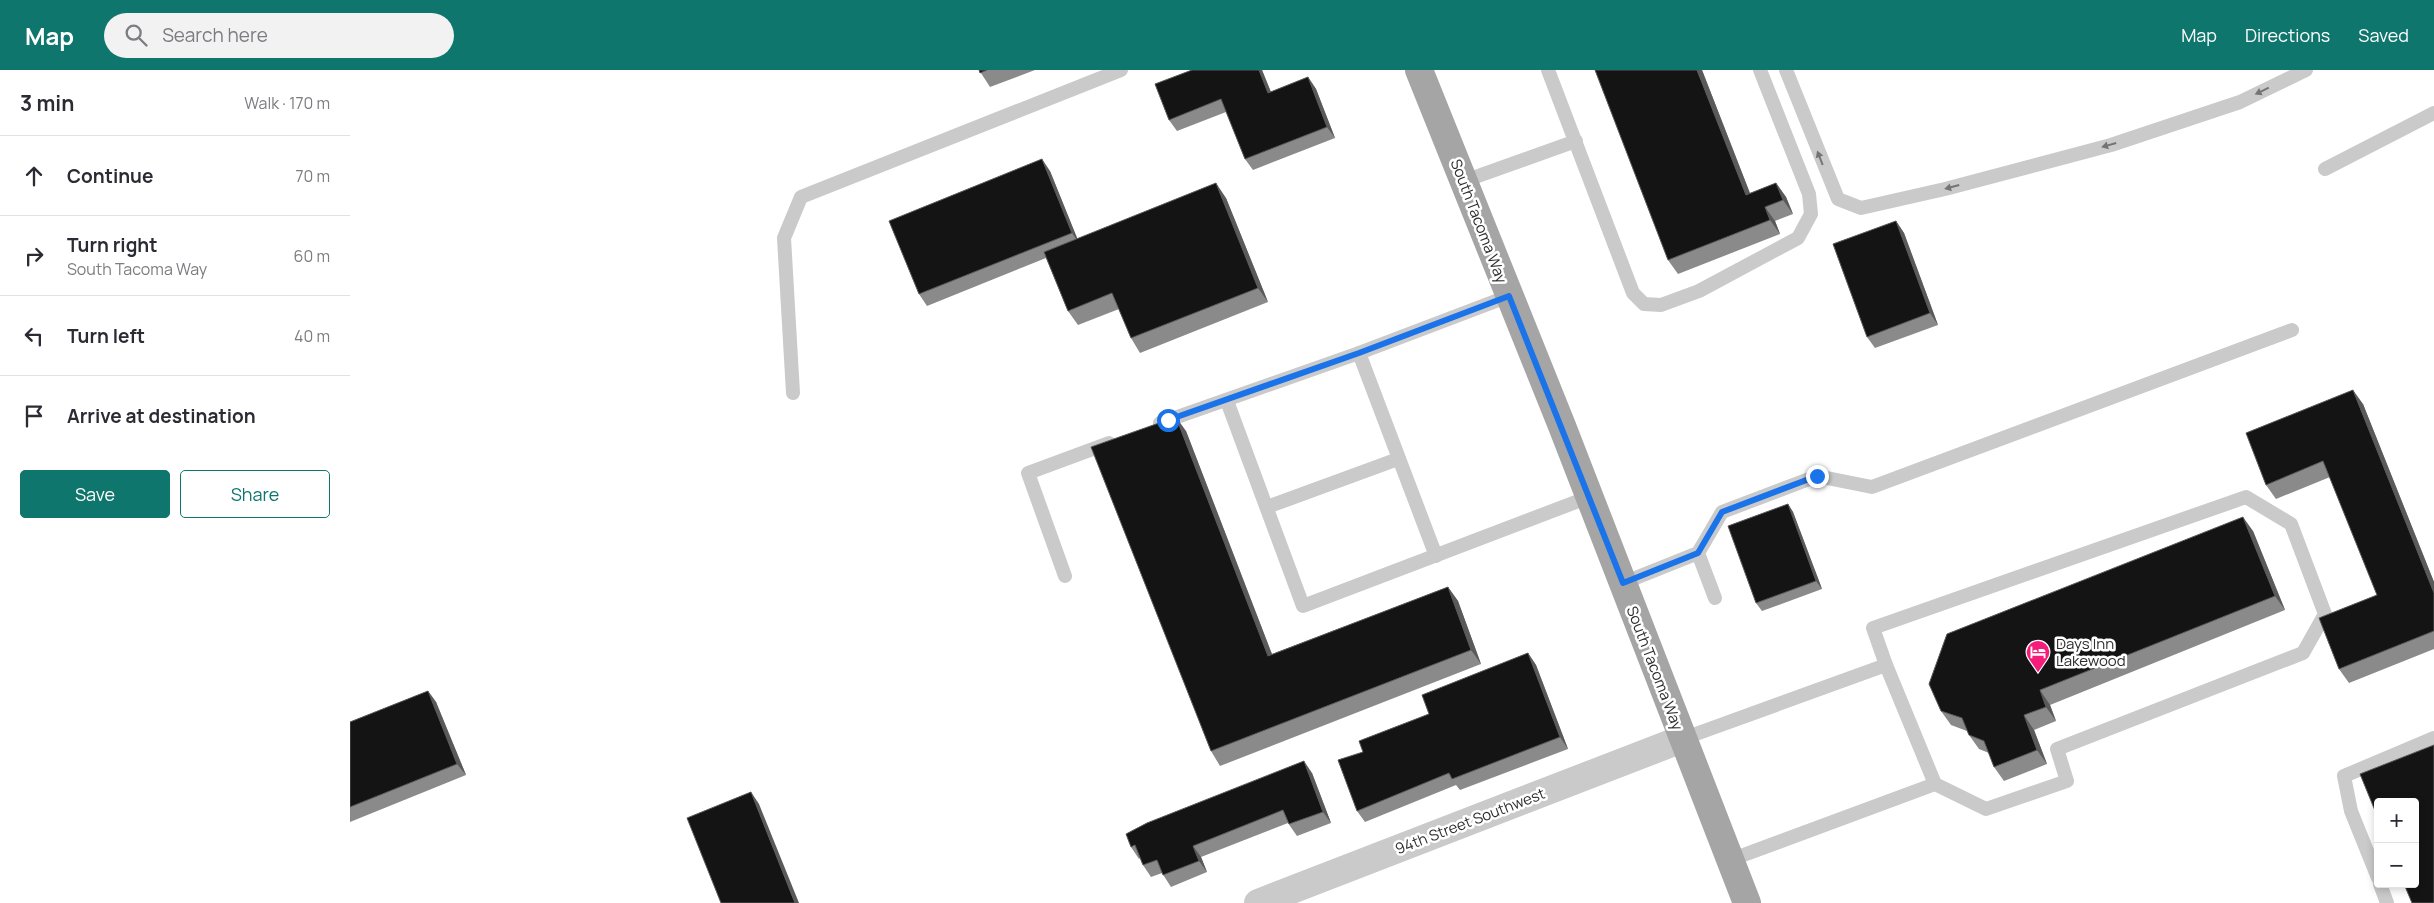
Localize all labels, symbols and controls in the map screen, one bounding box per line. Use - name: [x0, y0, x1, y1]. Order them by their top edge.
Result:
- search box: [104, 13, 454, 58]
- text: Map: [25, 19, 74, 52]
- icon: search: [122, 21, 150, 49]
- text: Search here: [162, 22, 268, 48]
- text: Map: [2181, 23, 2217, 47]
- text: Directions: [2245, 23, 2330, 47]
- text: Saved: [2358, 23, 2409, 47]
- one-way arrow: [2255, 87, 2269, 95]
- text: 3 min: [20, 89, 74, 117]
- text: Walk · 170 m: [244, 92, 330, 114]
- one-way arrow: [2101, 141, 2116, 149]
- one-way arrow: [1816, 150, 1824, 165]
- street label: South Tacoma Way: [1446, 156, 1512, 286]
- icon: ahead: [20, 162, 48, 190]
- text: Continue: [67, 163, 153, 189]
- text: 70 m: [295, 165, 330, 187]
- one-way arrow: [1944, 184, 1959, 192]
- text: Turn right: [67, 232, 157, 258]
- icon: right: [20, 242, 48, 270]
- text: 60 m: [294, 245, 330, 267]
- text: South Tacoma Way: [67, 258, 207, 280]
- icon: left: [20, 322, 48, 350]
- text: Turn left: [67, 323, 145, 349]
- text: 40 m: [294, 325, 330, 347]
- icon: arrive: [20, 402, 48, 430]
- text: Arrive at destination: [67, 403, 256, 429]
- route start: [1157, 409, 1180, 432]
- route end: [1806, 465, 1829, 488]
- button: Save: [20, 470, 170, 518]
- button: Share: [180, 470, 330, 518]
- street label: South Tacoma Way: [1622, 603, 1688, 733]
- place label: Days Inn Lakewood: [2056, 633, 2126, 671]
- hotel icon: Days Inn Lakewood: [2025, 639, 2051, 673]
- street label: 94th Street Southwest: [1392, 783, 1548, 859]
- map controls: [2374, 798, 2419, 888]
- button: +: [2374, 798, 2419, 843]
- button: −: [2374, 843, 2419, 888]

